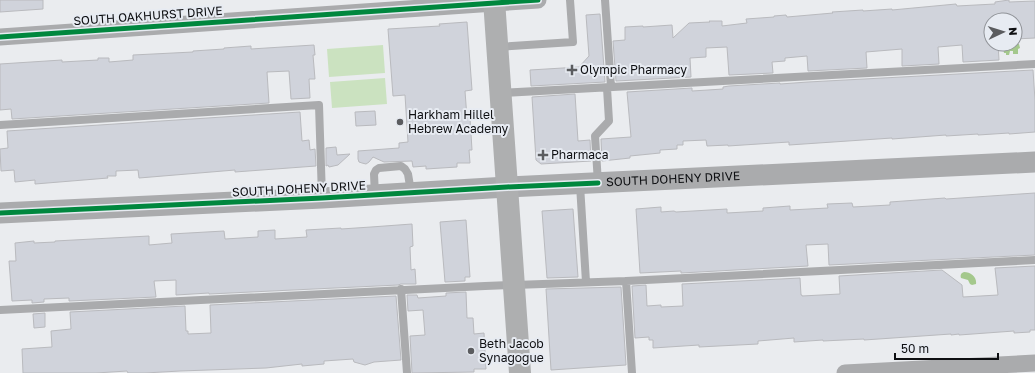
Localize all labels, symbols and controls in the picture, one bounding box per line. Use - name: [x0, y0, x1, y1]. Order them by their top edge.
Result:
- street label: SOUTH OAKHURST DRIVE: [73, 3, 223, 28]
- north arrow: [983, 12, 1023, 52]
- text: N: [1007, 27, 1020, 36]
- place label: Olympic Pharmacy: [580, 62, 687, 77]
- marker: Olympic Pharmacy: [567, 65, 577, 75]
- place label: Harkham Hillel Hebrew Academy: [408, 107, 509, 136]
- marker: Harkham Hillel Hebrew Academy: [395, 117, 405, 127]
- place label: Pharmaca: [551, 147, 608, 162]
- marker: Pharmaca: [538, 150, 548, 160]
- street label: SOUTH DOHENY DRIVE: [606, 168, 741, 189]
- street label: SOUTH DOHENY DRIVE: [232, 178, 366, 199]
- scale bar: [895, 335, 998, 361]
- place label: Beth Jacob Synagogue: [479, 336, 544, 365]
- text: 50 m: [901, 341, 929, 356]
- marker: Beth Jacob Synagogue: [466, 346, 476, 356]

